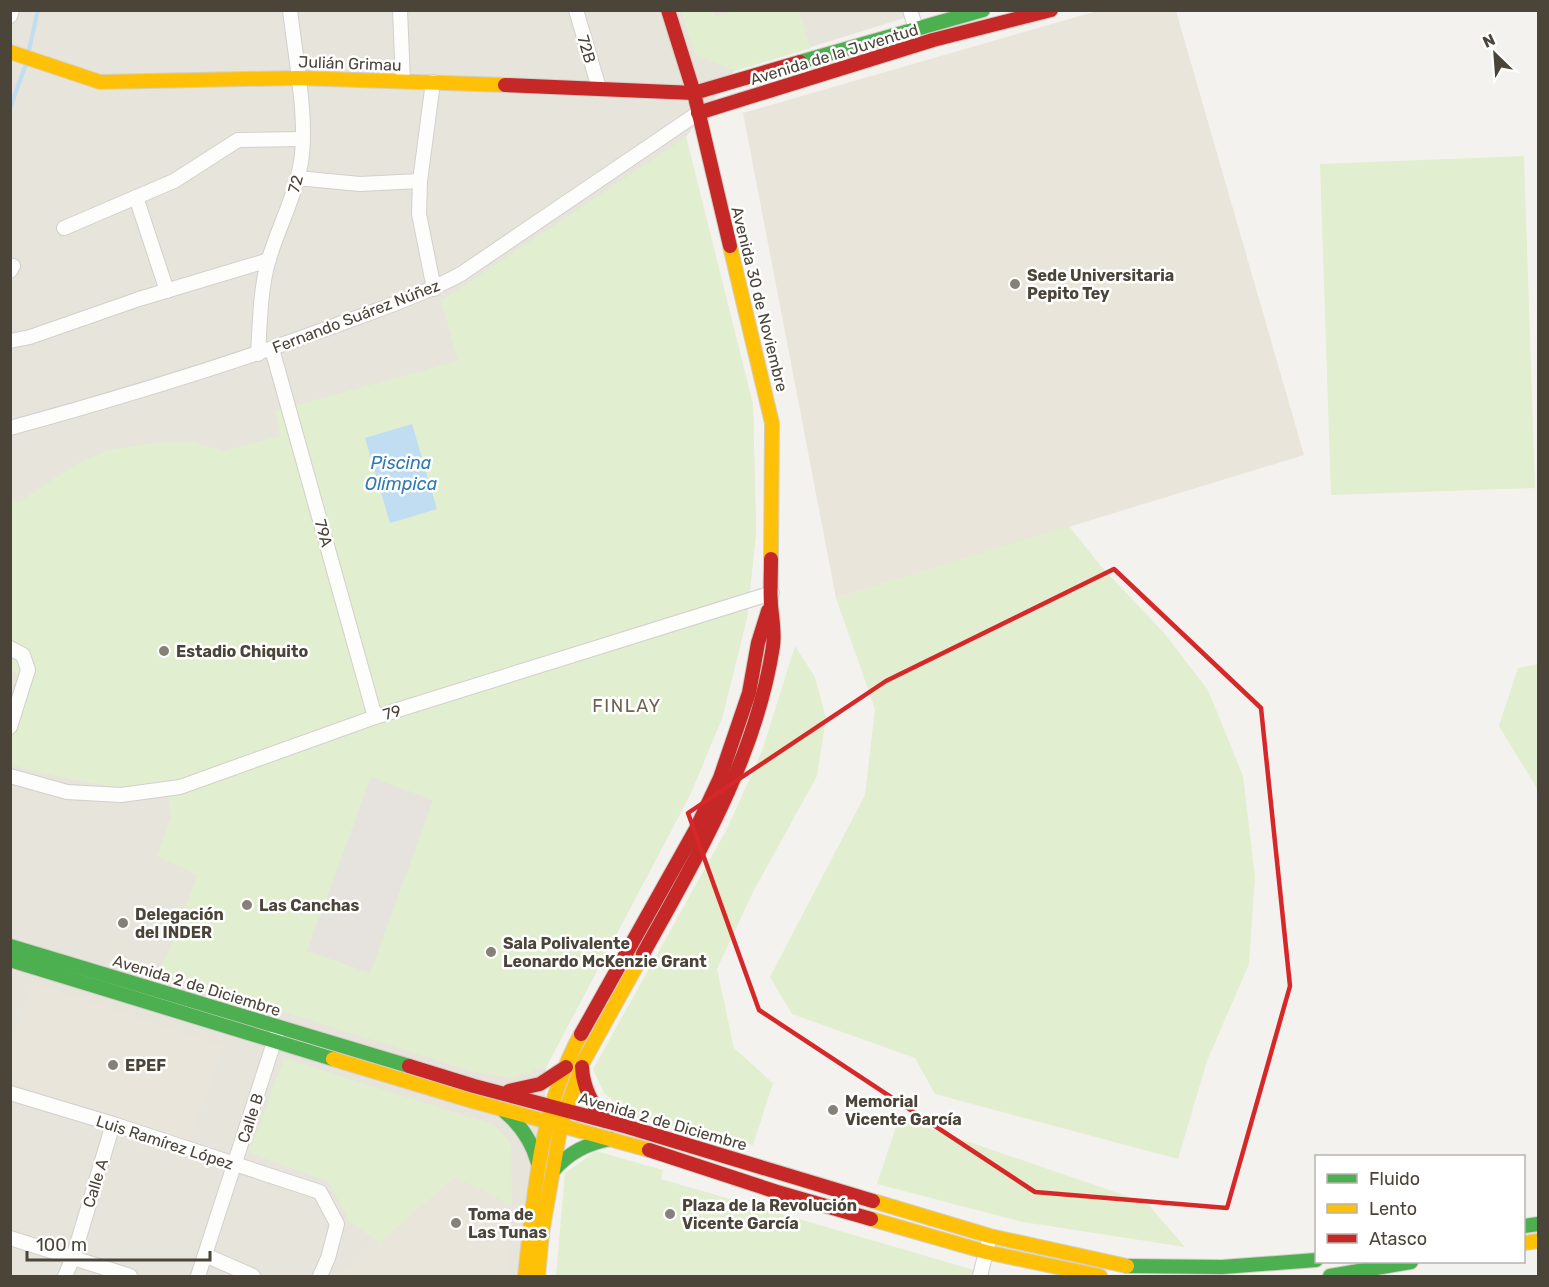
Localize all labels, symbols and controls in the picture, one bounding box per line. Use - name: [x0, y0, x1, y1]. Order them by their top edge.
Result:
- street label: Avenida de la Juventud: [748, 20, 921, 89]
- north arrow: [1465, 24, 1525, 84]
- text: N: [1480, 30, 1498, 52]
- street label: 72B: [573, 33, 600, 65]
- street label: Julián Grimau: [298, 52, 402, 75]
- street label: 72: [284, 173, 307, 195]
- street label: Avenida 30 de Noviembre: [727, 205, 792, 394]
- place label: Sede Universitaria Pepito Tey: [1027, 266, 1174, 303]
- street label: Fernando Suárez Núñez: [270, 276, 443, 357]
- marker: Sede Universitaria Pepito Tey: [1008, 277, 1022, 291]
- water label: Piscina Olímpica: [365, 452, 438, 495]
- street label: 79A: [311, 517, 337, 549]
- place label: Estadio Chiquito: [176, 642, 308, 661]
- marker: Estadio Chiquito: [157, 644, 171, 658]
- district label: FINLAY: [592, 695, 662, 717]
- street label: 79: [381, 701, 403, 724]
- place label: Las Canchas: [259, 896, 359, 915]
- marker: Las Canchas: [240, 898, 254, 912]
- place label: Delegación del INDER: [135, 905, 224, 942]
- marker: Delegación del INDER: [116, 916, 130, 930]
- place label: Sala Polivalente Leonardo McKenzie Grant: [503, 934, 707, 971]
- marker: Sala Polivalente Leonardo McKenzie Grant: [484, 945, 498, 959]
- street label: Avenida 2 de Diciembre: [111, 951, 283, 1020]
- place label: EPEF: [125, 1056, 166, 1075]
- marker: EPEF: [106, 1058, 120, 1072]
- street label: Avenida 2 de Diciembre: [576, 1088, 749, 1155]
- street label: Calle B: [234, 1091, 267, 1145]
- place label: Memorial Vicente García: [845, 1092, 962, 1129]
- marker: Memorial Vicente García: [826, 1103, 840, 1117]
- street label: Luis Ramírez López: [94, 1111, 236, 1174]
- legend: [1315, 1155, 1525, 1263]
- street label: Calle A: [79, 1156, 112, 1210]
- text: Fluido: [1369, 1168, 1420, 1190]
- place label: Plaza de la Revolución Vicente García: [682, 1196, 857, 1233]
- text: Lento: [1369, 1198, 1417, 1220]
- place label: Toma de Las Tunas: [468, 1205, 547, 1242]
- marker: Plaza de la Revolución Vicente García: [663, 1207, 677, 1221]
- marker: Toma de Las Tunas: [449, 1216, 463, 1230]
- scale bar: [27, 1224, 210, 1262]
- text: Atasco: [1369, 1228, 1427, 1250]
- text: 100 m: [36, 1234, 87, 1256]

